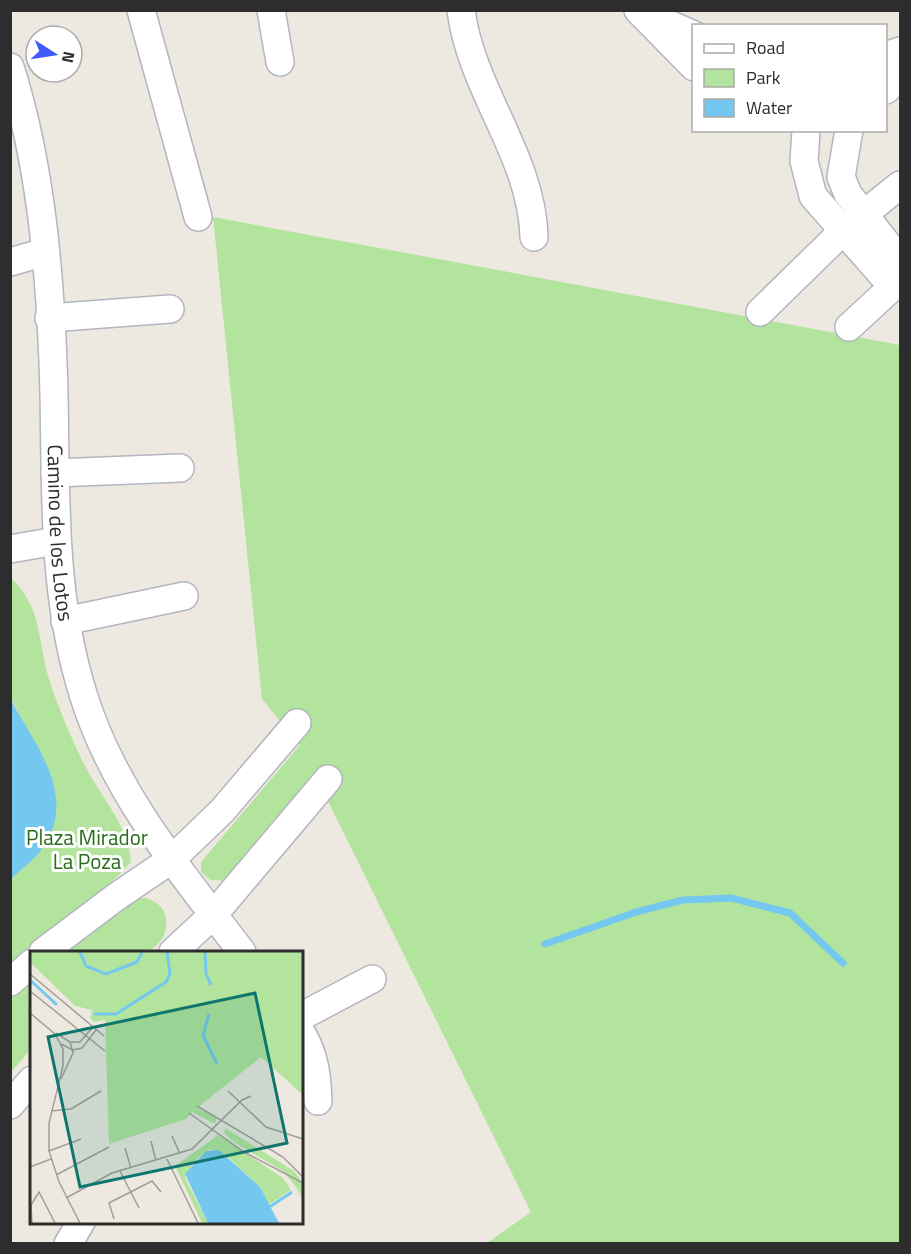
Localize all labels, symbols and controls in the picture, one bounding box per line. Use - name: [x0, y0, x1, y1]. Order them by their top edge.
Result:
- north arrow: [24, 24, 84, 84]
- legend: [692, 24, 887, 132]
- text: Road: [746, 34, 785, 61]
- text: N: [56, 49, 82, 65]
- text: Park: [746, 64, 781, 91]
- text: Water: [746, 94, 792, 121]
- street label: Camino de los Lotos: [40, 444, 83, 623]
- park label: Plaza Mirador La Poza: [26, 821, 148, 877]
- inset map: [30, 951, 303, 1224]

